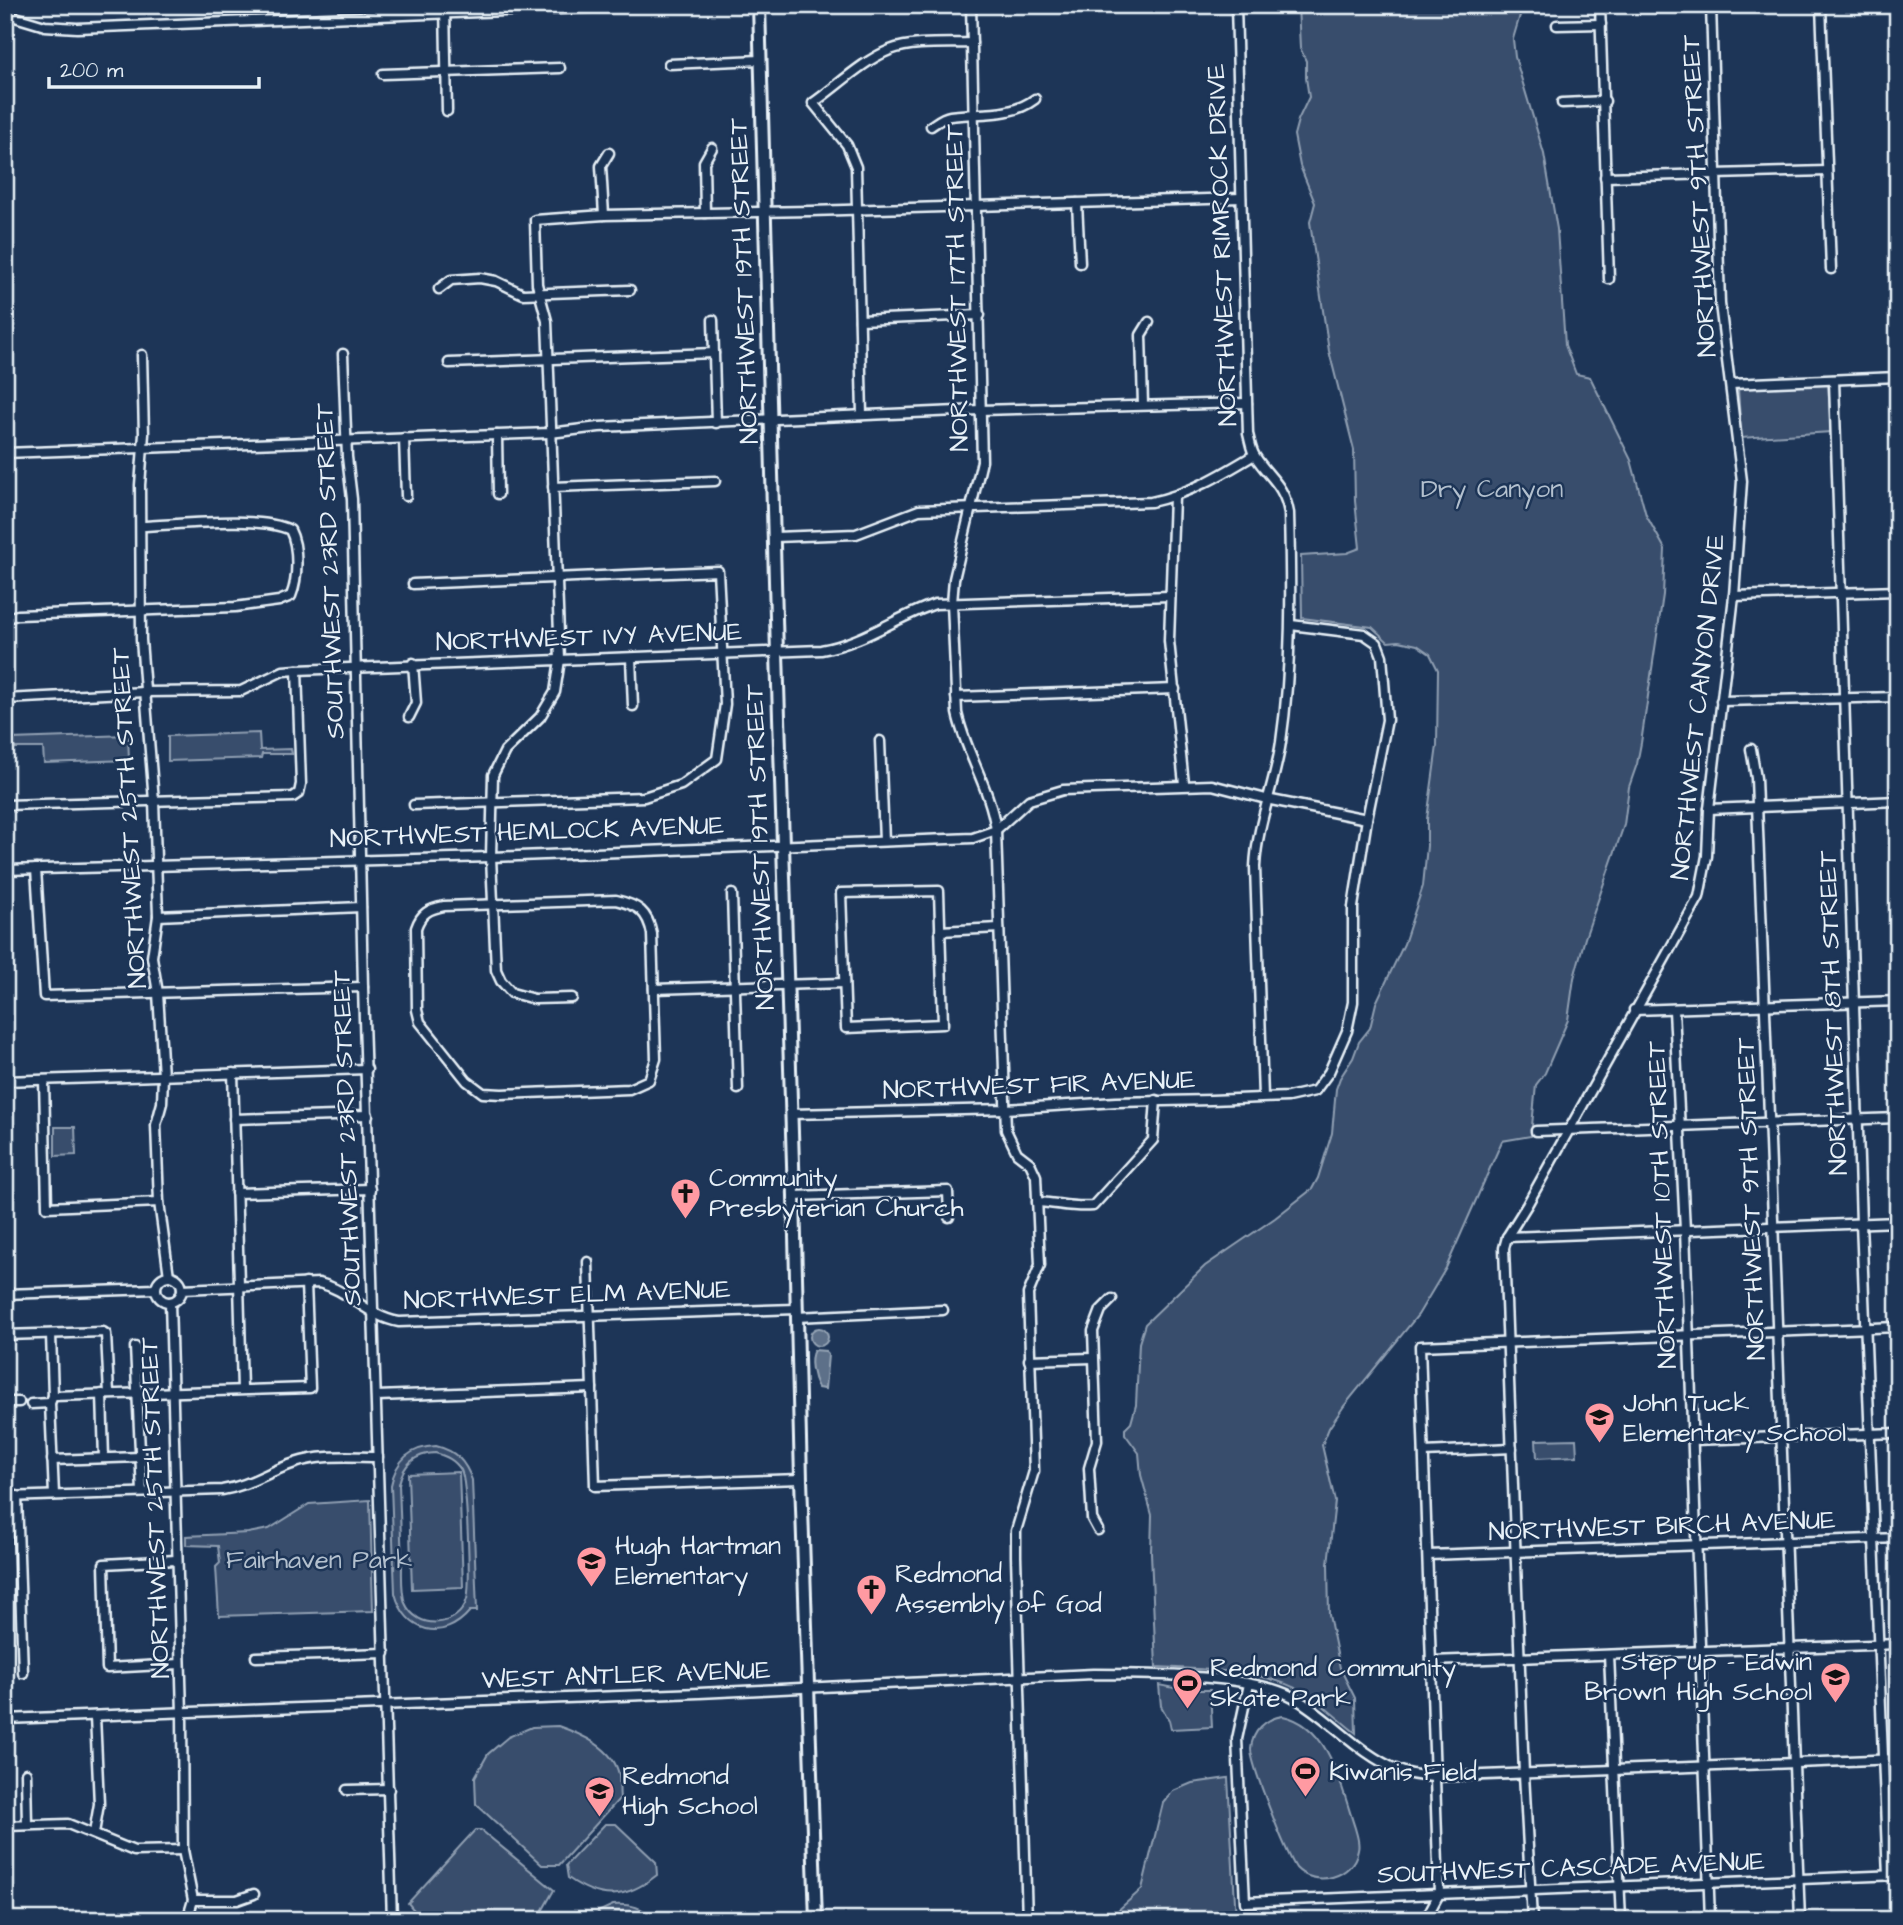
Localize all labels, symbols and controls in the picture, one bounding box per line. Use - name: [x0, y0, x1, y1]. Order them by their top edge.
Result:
- street label: NORTHWEST 9TH STREET: [1673, 33, 1725, 358]
- scale bar: [49, 46, 259, 90]
- text: 200 m: [60, 56, 124, 85]
- street label: NORTHWEST RIMROCK DRIVE: [1198, 63, 1246, 427]
- street label: NORTHWEST 19TH STREET: [720, 117, 768, 445]
- street label: NORTHWEST 17TH STREET: [936, 123, 978, 452]
- street label: SOUTHWEST 23RD STREET: [306, 402, 354, 740]
- park label: Dry Canyon: [1421, 471, 1563, 509]
- street label: NORTHWEST CANYON DRIVE: [1662, 532, 1734, 882]
- street label: NORTHWEST IVY AVENUE: [435, 614, 743, 660]
- street label: NORTHWEST 25TH STREET: [102, 646, 156, 989]
- street label: NORTHWEST 19TH STREET: [736, 683, 784, 1011]
- street label: NORTHWEST HEMLOCK AVENUE: [329, 807, 725, 857]
- street label: NORTHWEST 8TH STREET: [1809, 849, 1857, 1176]
- street label: SOUTHWEST 23RD STREET: [323, 969, 371, 1307]
- street label: NORTHWEST 9TH STREET: [1727, 1036, 1775, 1361]
- street label: NORTHWEST 10TH STREET: [1638, 1040, 1686, 1369]
- street label: NORTHWEST FIR AVENUE: [882, 1062, 1196, 1108]
- place label: Community Presbyterian Church: [709, 1160, 964, 1228]
- church icon: Community Presbyterian Church: [669, 1176, 703, 1220]
- street label: NORTHWEST ELM AVENUE: [403, 1271, 731, 1319]
- street label: NORTHWEST 25TH STREET: [131, 1336, 179, 1679]
- place label: John Tuck Elementary School: [1623, 1385, 1846, 1453]
- school or university icon: John Tuck Elementary School: [1583, 1401, 1617, 1445]
- street label: NORTHWEST BIRCH AVENUE: [1488, 1502, 1836, 1550]
- place label: Hugh Hartman Elementary: [615, 1528, 781, 1596]
- park label: Fairhaven Park: [226, 1542, 412, 1578]
- school or university icon: Hugh Hartman Elementary: [575, 1544, 609, 1588]
- place label: Redmond Assembly of God: [895, 1556, 1102, 1624]
- church icon: Redmond Assembly of God: [855, 1572, 889, 1616]
- place label: Step Up - Edwin Brown High School: [1584, 1644, 1812, 1712]
- place label: Redmond Community Skate Park: [1210, 1650, 1456, 1716]
- street label: WEST ANTLER AVENUE: [481, 1652, 771, 1698]
- school or university icon: Step Up - Edwin Brown High School: [1818, 1660, 1852, 1704]
- sports icon: Redmond Community Skate Park: [1170, 1666, 1204, 1710]
- place label: Kiwanis Field: [1329, 1754, 1477, 1790]
- sports icon: Kiwanis Field: [1289, 1755, 1323, 1799]
- place label: Redmond High School: [622, 1758, 758, 1826]
- school or university icon: Redmond High School: [582, 1774, 616, 1818]
- street label: SOUTHWEST CASCADE AVENUE: [1377, 1843, 1765, 1893]

